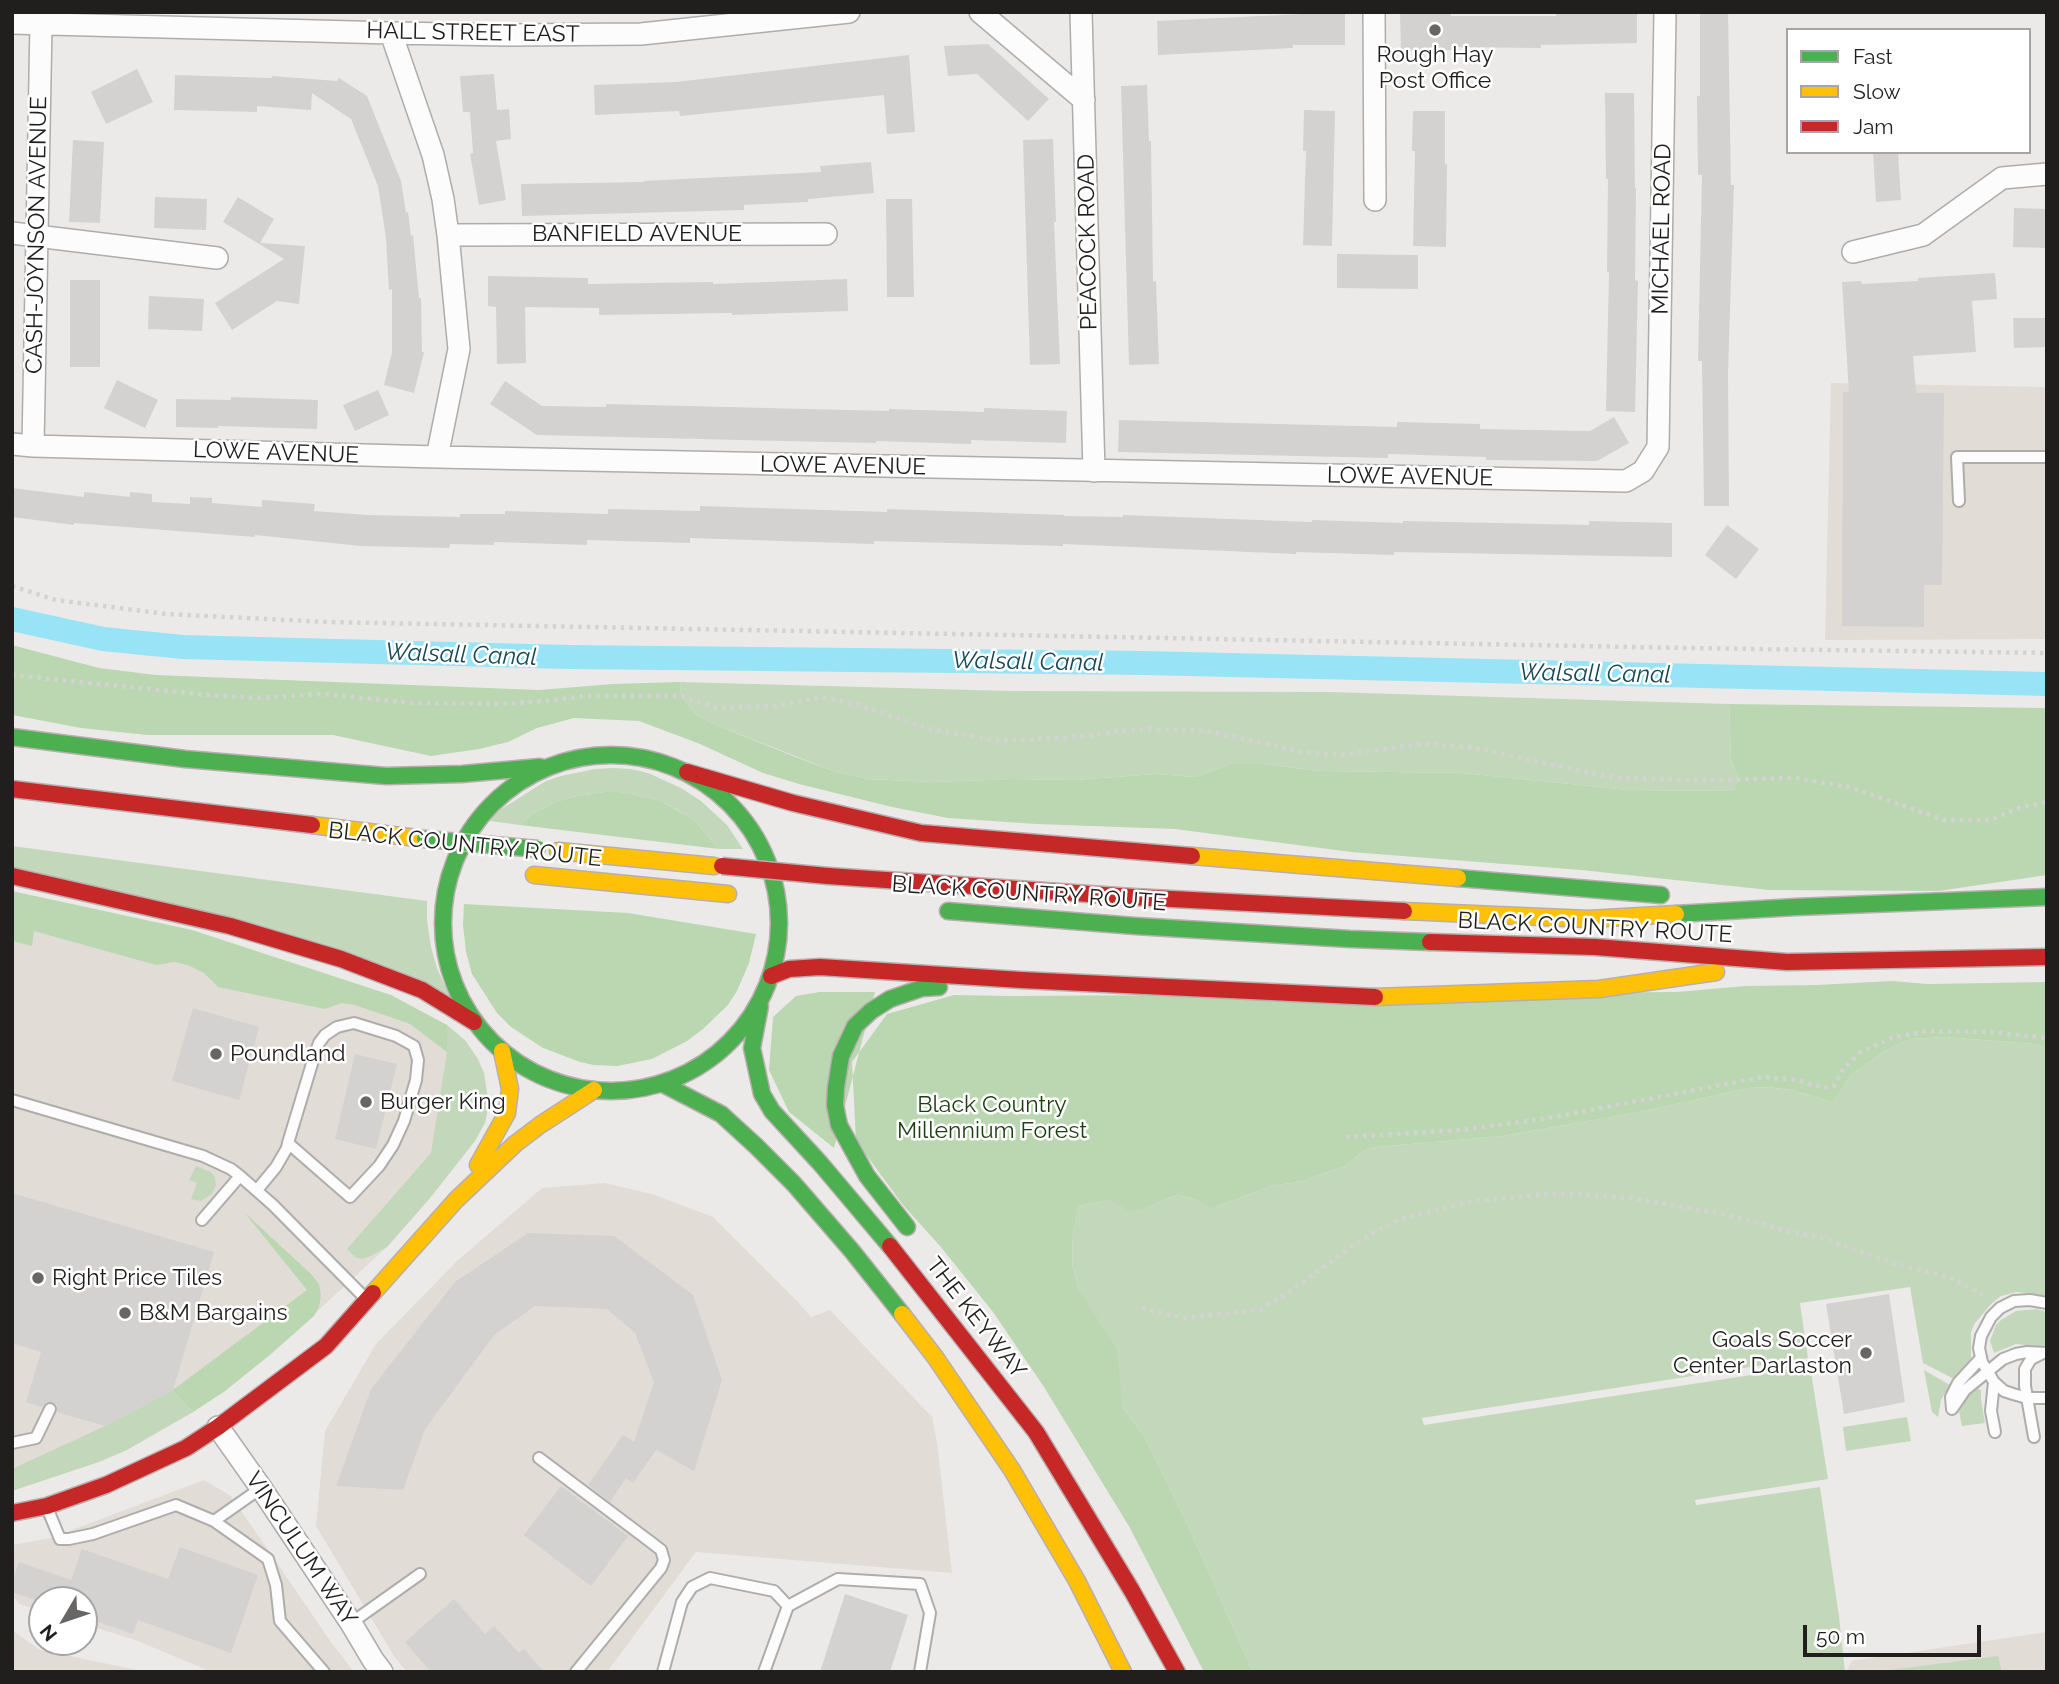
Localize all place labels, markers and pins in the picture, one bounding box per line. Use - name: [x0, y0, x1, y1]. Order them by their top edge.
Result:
- marker: Rough Hay Post Office: [1427, 22, 1443, 38]
- place label: Rough Hay Post Office: [1377, 41, 1493, 95]
- place label: Poundland: [230, 1040, 346, 1068]
- marker: Poundland: [208, 1046, 224, 1062]
- place label: Burger King: [380, 1088, 506, 1116]
- marker: Burger King: [358, 1094, 374, 1110]
- place label: Right Price Tiles: [52, 1264, 222, 1292]
- marker: Right Price Tiles: [30, 1270, 46, 1286]
- place label: B&M Bargains: [139, 1299, 288, 1327]
- marker: B&M Bargains: [117, 1305, 133, 1321]
- place label: Goals Soccer Center Darlaston: [1673, 1326, 1852, 1380]
- marker: Goals Soccer Center Darlaston: [1858, 1345, 1874, 1361]

